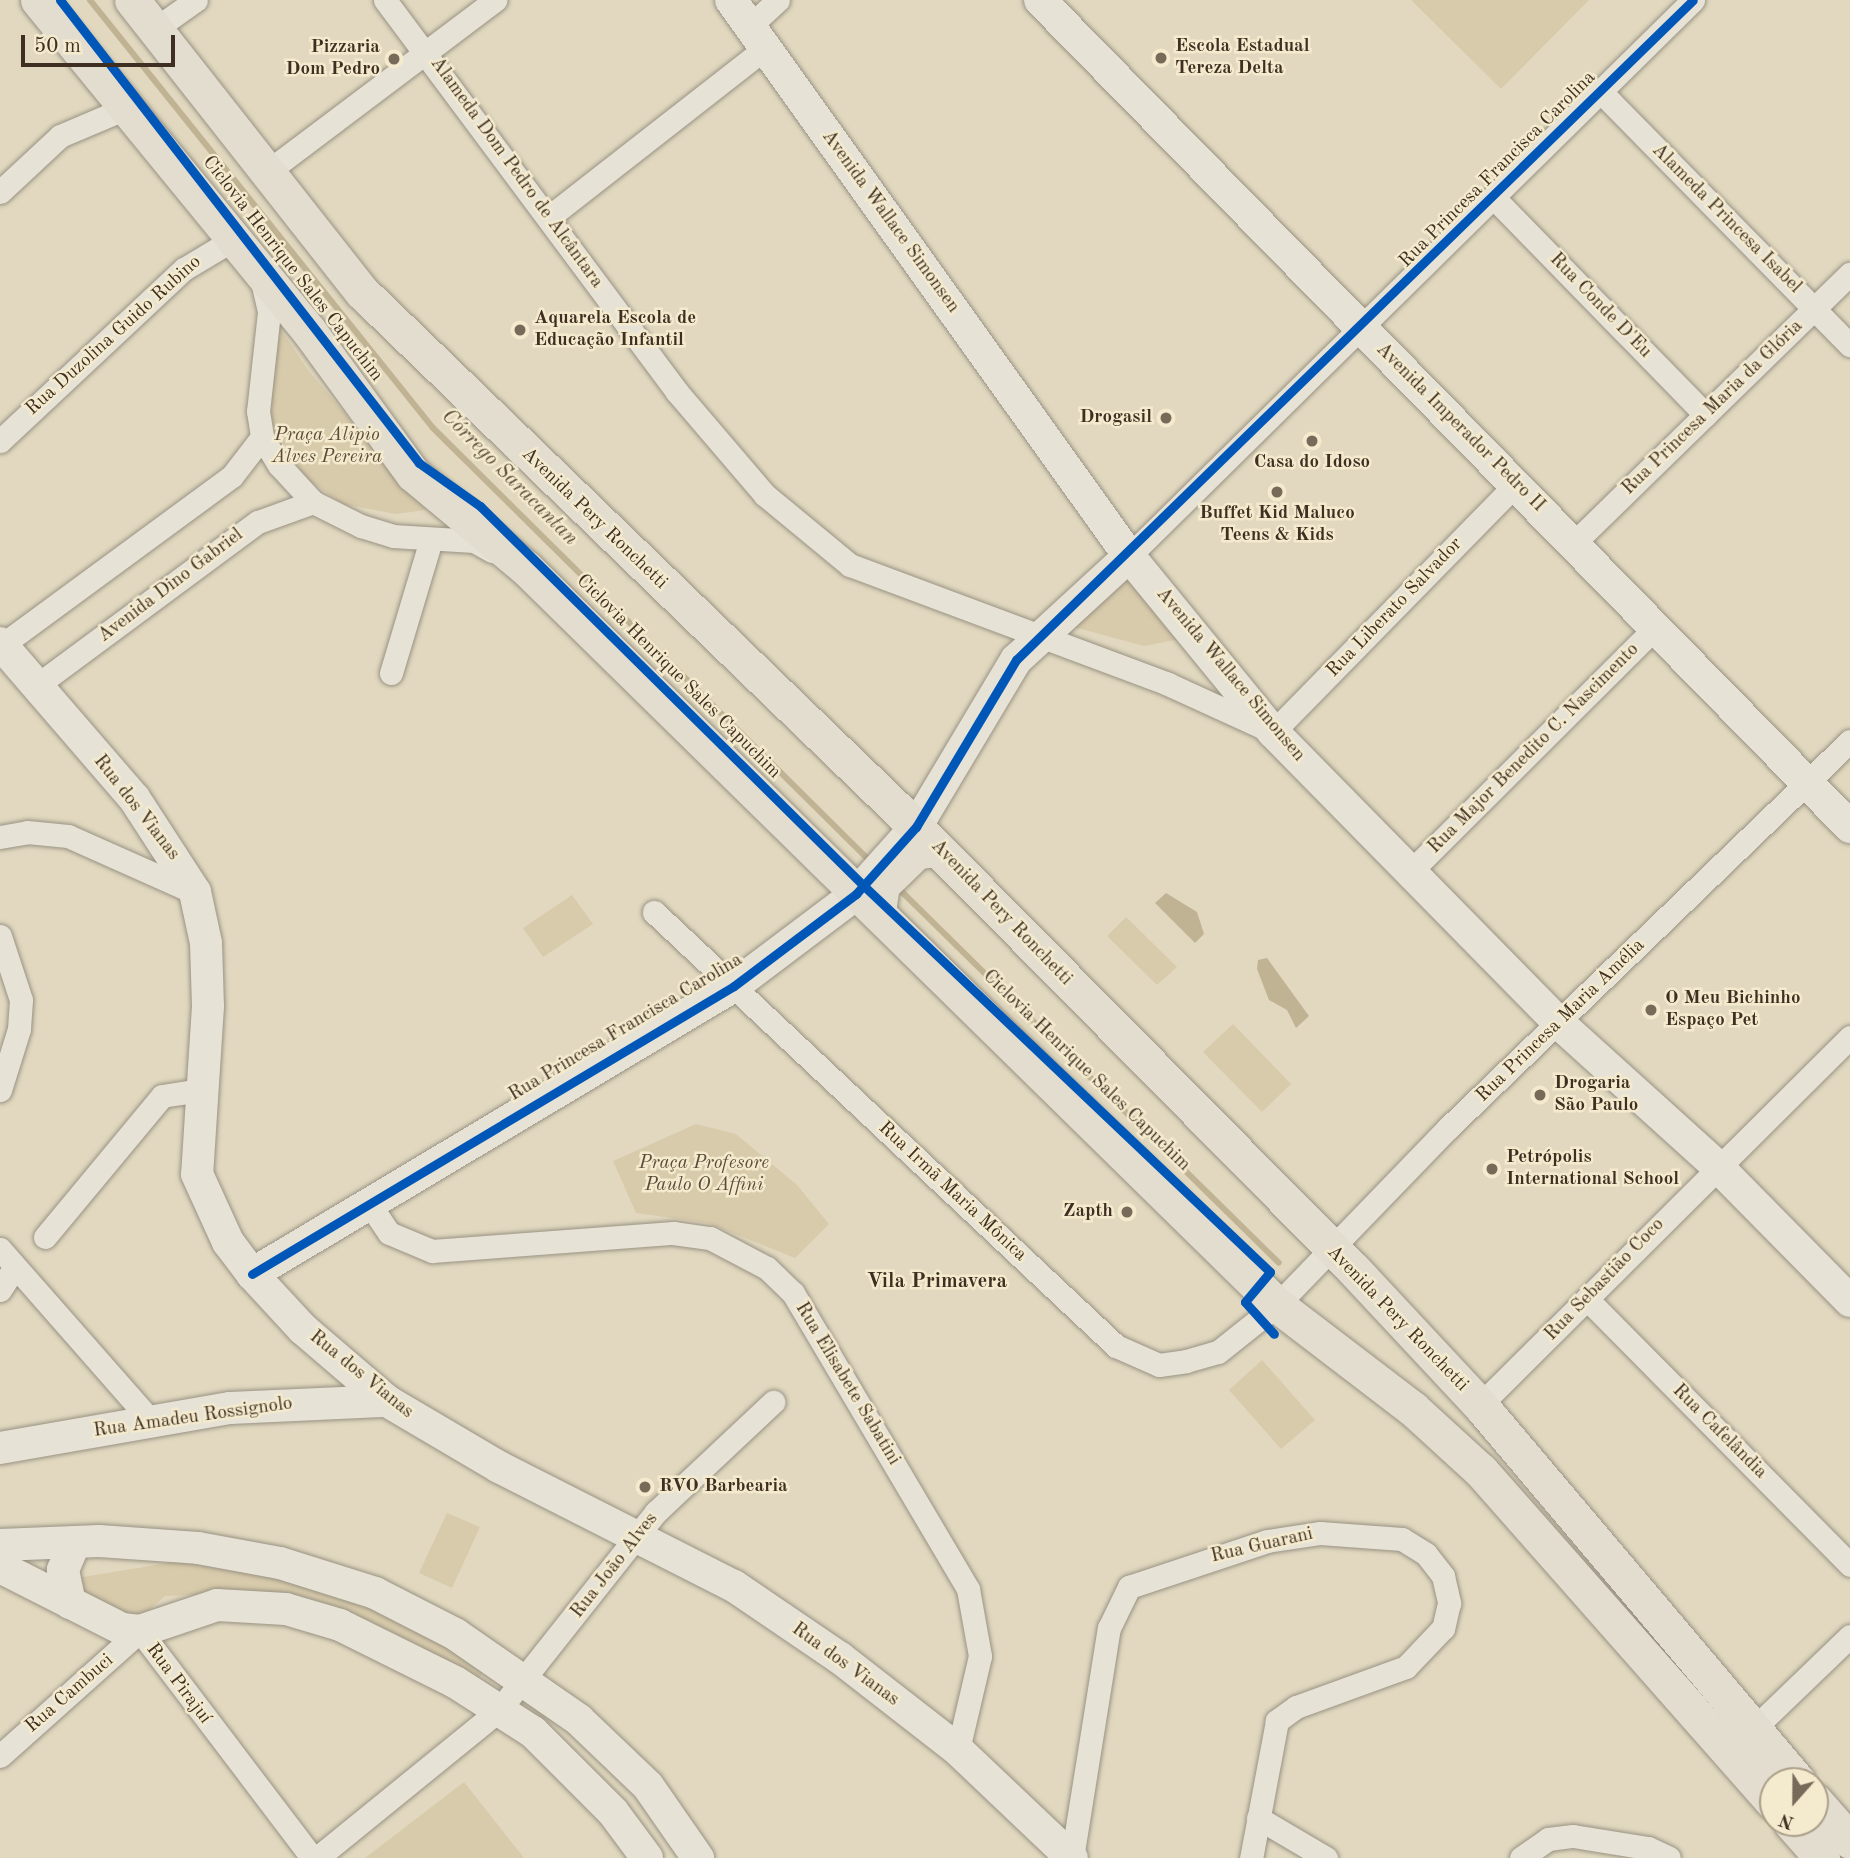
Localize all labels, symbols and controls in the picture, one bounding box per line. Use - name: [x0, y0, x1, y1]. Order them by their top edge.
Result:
- scale bar: [24, 21, 178, 65]
- text: 50 m: [34, 36, 81, 57]
- place label: Escola Estadual Tereza Delta: [1175, 36, 1310, 80]
- place label: Pizzaria Dom Pedro: [286, 37, 380, 81]
- marker: Escola Estadual Tereza Delta: [1153, 50, 1169, 66]
- marker: Pizzaria Dom Pedro: [386, 51, 402, 67]
- street label: Alameda Dom Pedro de Alcântara: [424, 53, 608, 293]
- street label: Rua Princesa Francisca Carolina: [1395, 67, 1601, 273]
- street label: Avenida Wallace Simonsen: [816, 126, 964, 318]
- street label: Alameda Princesa Isabel: [1646, 139, 1806, 299]
- street label: Ciclovia Henrique Sales Capuchim: [197, 152, 387, 386]
- street label: Rua Conde D'Eu: [1544, 249, 1656, 363]
- street label: Rua Duzolina Guido Rubino: [22, 251, 206, 421]
- place label: Aquarela Escola de Educação Infantil: [534, 308, 696, 352]
- street label: Rua Princesa Maria da Glória: [1618, 316, 1808, 500]
- marker: Aquarela Escola de Educação Infantil: [512, 322, 528, 338]
- street label: Avenida Imperador Pedro II: [1371, 339, 1549, 517]
- water label: Córrego Saracantan: [435, 404, 583, 552]
- place label: Drogasil: [1079, 407, 1152, 429]
- marker: Drogasil: [1158, 410, 1174, 426]
- park label: Praça Alipio Alves Pereira: [272, 425, 382, 469]
- marker: Casa do Idoso: [1304, 433, 1320, 449]
- street label: Avenida Pery Ronchetti: [516, 443, 672, 595]
- place label: Casa do Idoso: [1254, 452, 1370, 474]
- marker: Buffet Kid Maluco Teens & Kids: [1269, 484, 1285, 500]
- place label: Buffet Kid Maluco Teens & Kids: [1199, 503, 1355, 547]
- street label: Avenida Dino Gabriel: [94, 524, 248, 648]
- street label: Rua Liberato Salvador: [1322, 533, 1468, 683]
- street label: Ciclovia Henrique Sales Capuchim: [571, 570, 785, 784]
- street label: Avenida Wallace Simonsen: [1150, 583, 1310, 767]
- street label: Rua Major Benedito C. Nascimento: [1424, 639, 1644, 859]
- street label: Rua dos Vianas: [88, 751, 184, 865]
- street label: Avenida Pery Ronchetti: [925, 835, 1077, 991]
- street label: Rua Princesa Maria Amélia: [1472, 934, 1650, 1108]
- street label: Rua Princesa Francisca Carolina: [505, 949, 747, 1107]
- street label: Ciclovia Henrique Sales Capuchim: [977, 966, 1195, 1176]
- place label: O Meu Bichinho Espaço Pet: [1665, 988, 1801, 1032]
- marker: O Meu Bichinho Espaço Pet: [1643, 1002, 1659, 1018]
- place label: Drogaria São Paulo: [1554, 1073, 1638, 1117]
- marker: Drogaria São Paulo: [1532, 1087, 1548, 1103]
- street label: Rua Irmã Maria Mônica: [873, 1117, 1031, 1267]
- place label: Petrópolis International School: [1506, 1147, 1679, 1191]
- park label: Praça Profesore Paulo O Affini: [639, 1153, 769, 1197]
- marker: Petrópolis International School: [1484, 1161, 1500, 1177]
- place label: Zapth: [1063, 1201, 1113, 1223]
- marker: Zapth: [1119, 1204, 1135, 1220]
- street label: Rua Sebastião Coco: [1540, 1214, 1670, 1346]
- street label: Avenida Pery Ronchetti: [1321, 1241, 1473, 1397]
- district label: Vila Primavera: [867, 1269, 1007, 1295]
- street label: Rua Elisabete Sabatini: [789, 1298, 905, 1470]
- street label: Rua dos Vianas: [304, 1326, 418, 1424]
- street label: Rua Cafelândia: [1667, 1380, 1771, 1484]
- street label: Rua Amadeu Rossignolo: [92, 1393, 294, 1443]
- place label: RVO Barbearia: [659, 1476, 788, 1498]
- marker: RVO Barbearia: [637, 1479, 653, 1495]
- street label: Rua João Alves: [567, 1509, 663, 1623]
- street label: Rua Guarani: [1209, 1523, 1315, 1569]
- street label: Rua dos Vianas: [787, 1618, 903, 1712]
- street label: Rua Pirajuí: [140, 1639, 216, 1729]
- street label: Rua Cambuci: [21, 1650, 119, 1738]
- north arrow: [1759, 1767, 1829, 1837]
- text: N: [1777, 1809, 1797, 1832]

